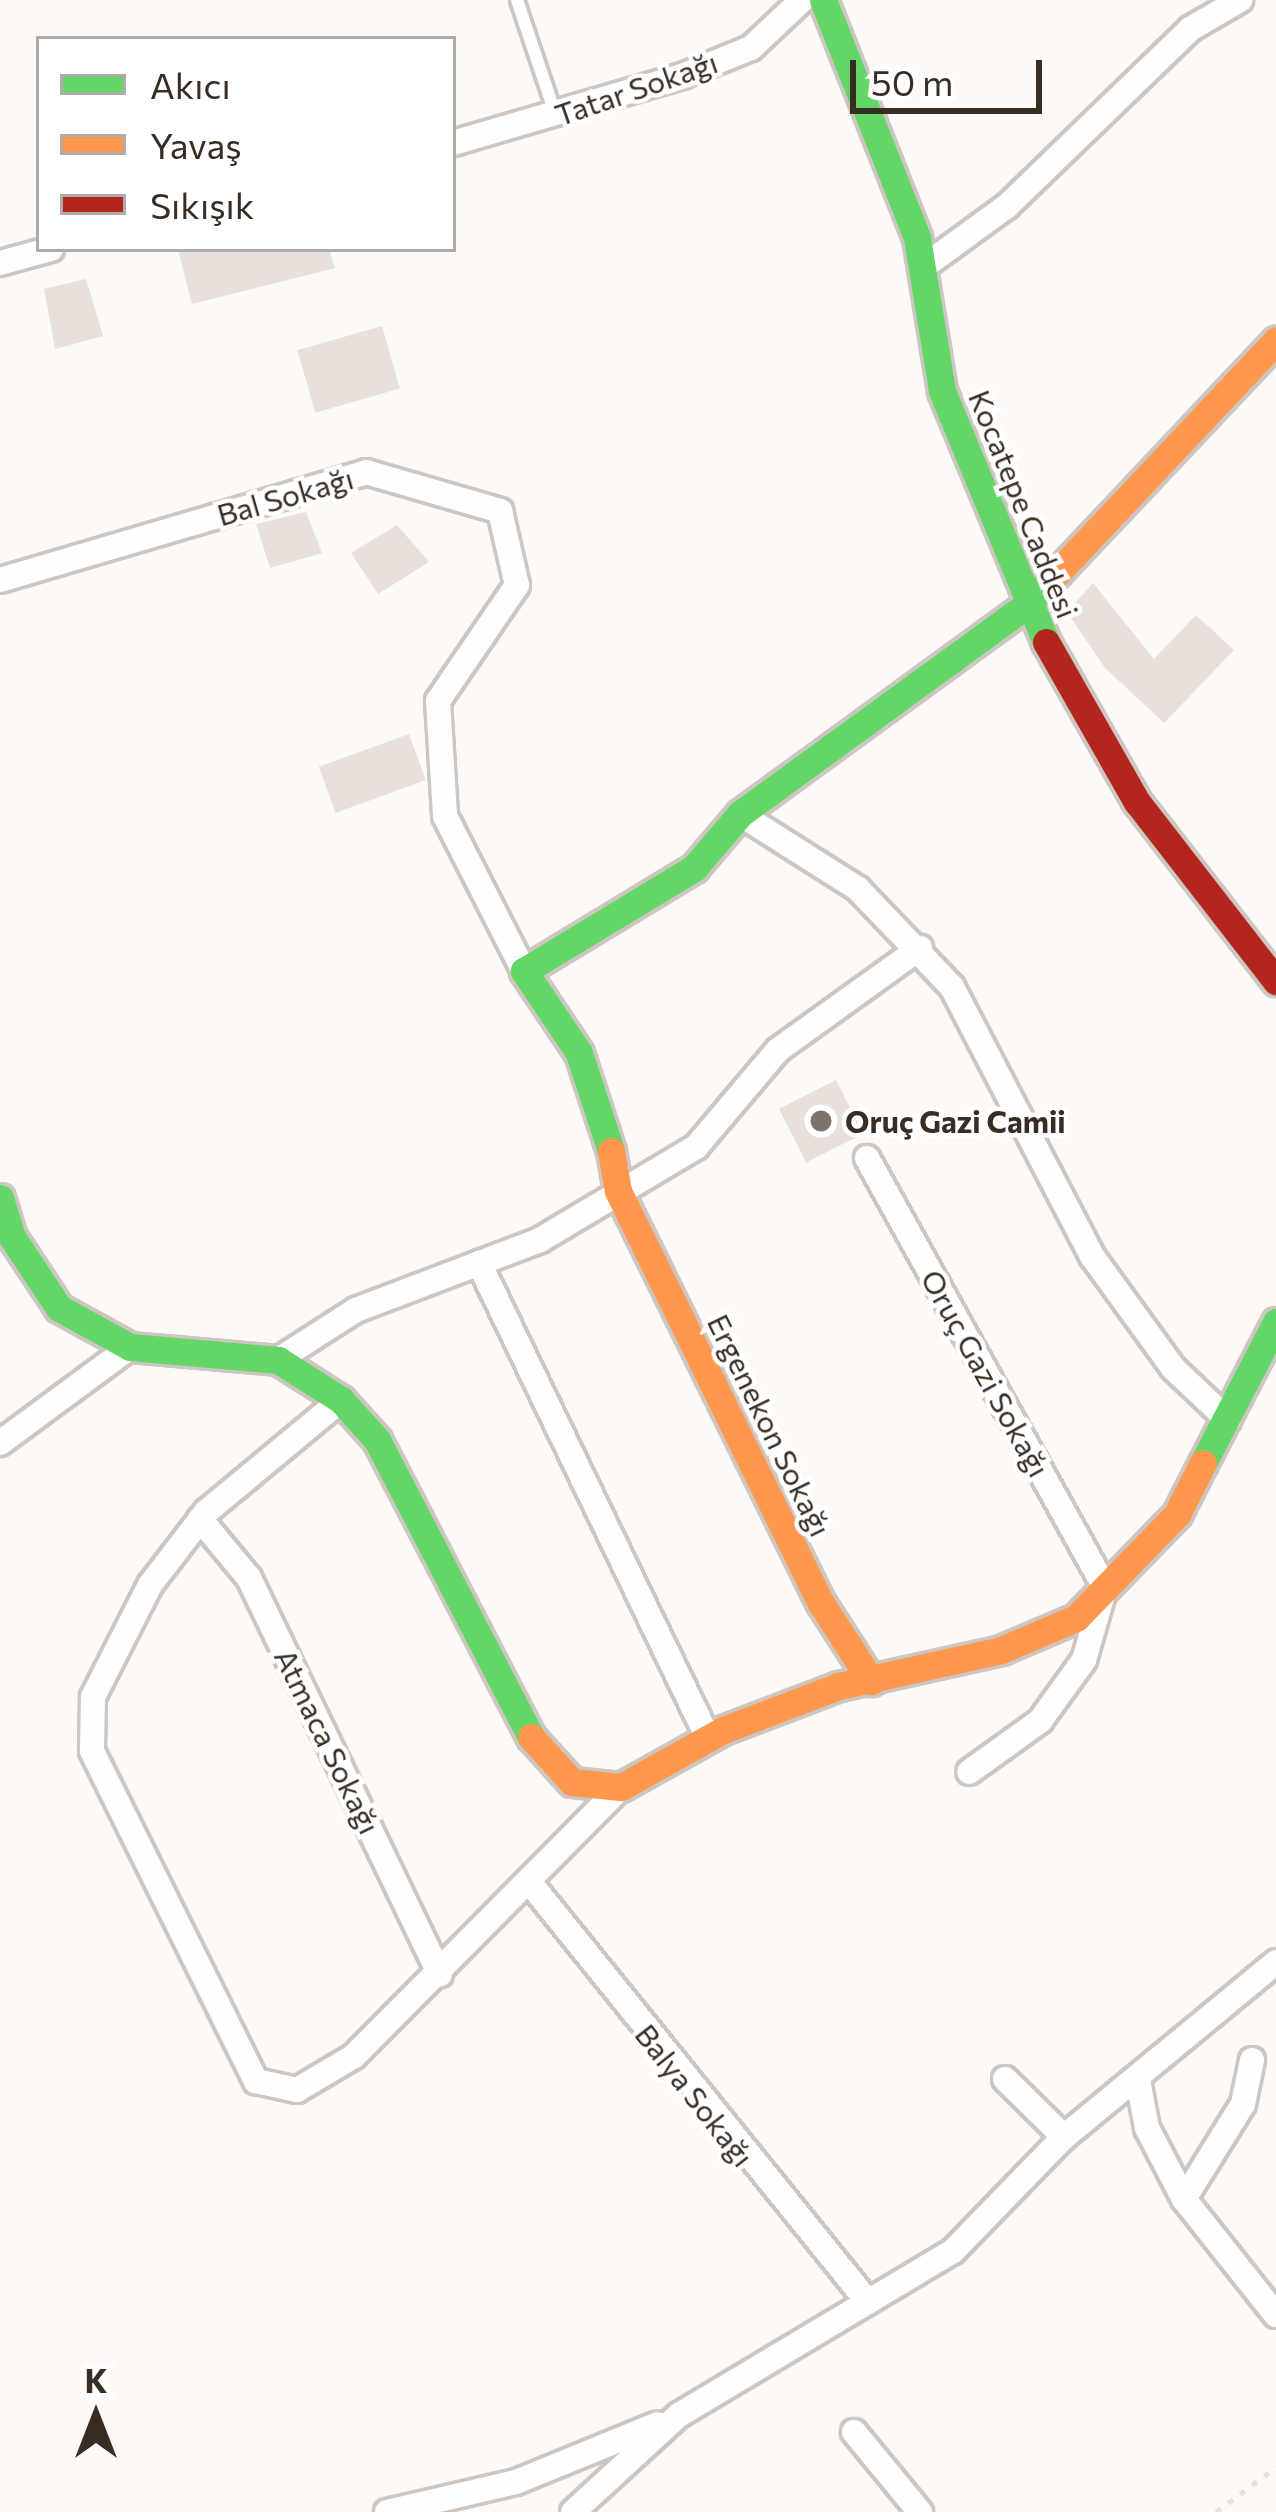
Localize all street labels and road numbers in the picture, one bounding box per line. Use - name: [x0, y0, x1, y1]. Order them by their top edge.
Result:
- street label: Tatar Sokağı: [550, 43, 722, 133]
- street label: Kocatepe Caddesi: [962, 385, 1086, 623]
- street label: Bal Sokağı: [213, 459, 357, 533]
- street label: Oruç Gazi Sokağı: [914, 1263, 1058, 1483]
- street label: Ergenekon Sokağı: [701, 1308, 839, 1542]
- street label: Atmaca Sokağı: [268, 1643, 388, 1839]
- street label: Balya Sokağı: [628, 2017, 762, 2173]

